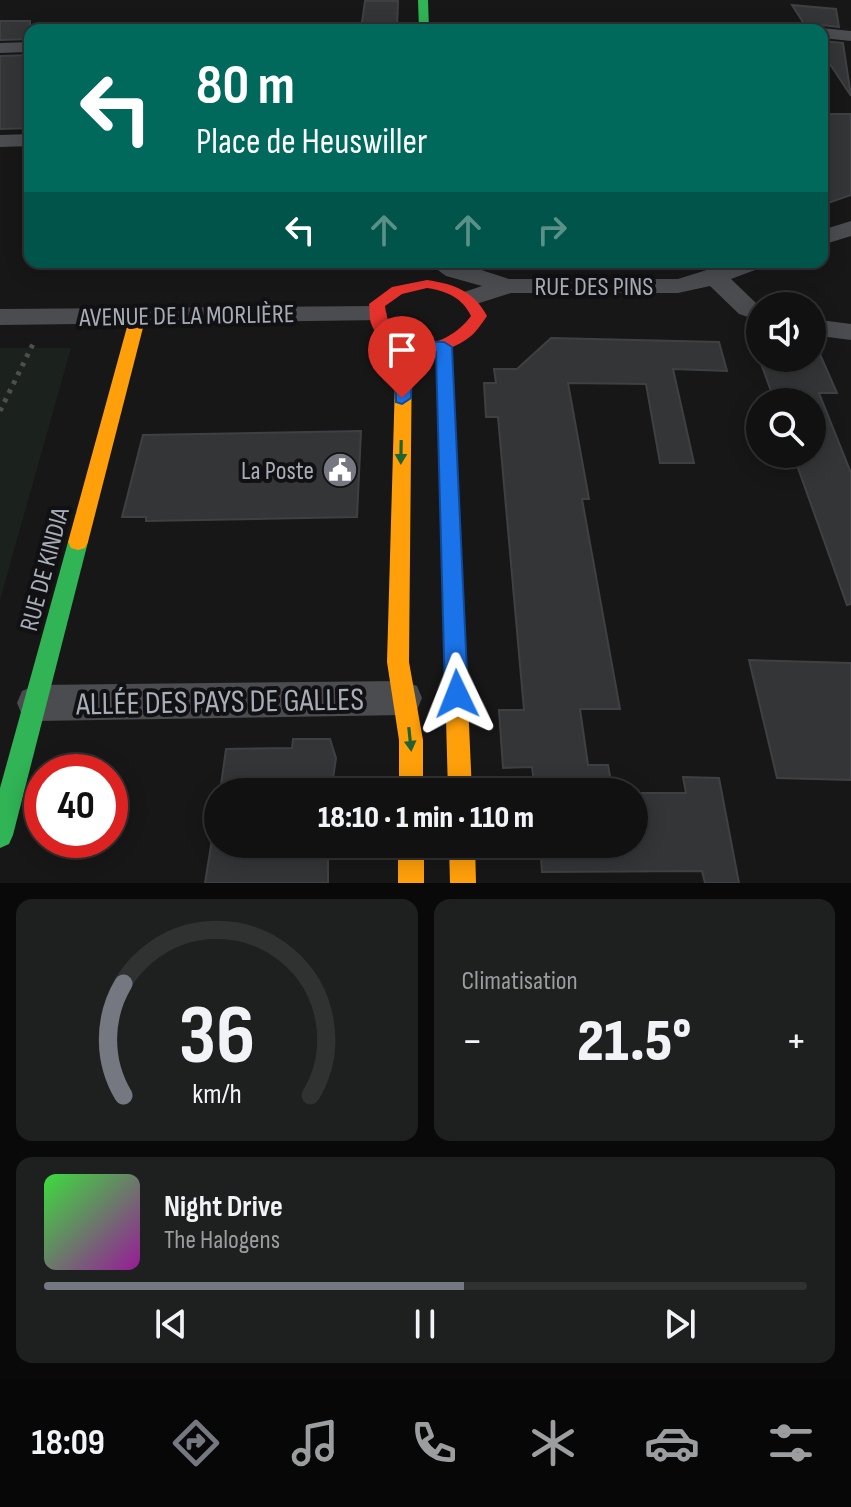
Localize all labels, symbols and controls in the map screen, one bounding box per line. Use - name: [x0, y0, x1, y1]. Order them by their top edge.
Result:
- text: 80 m: [196, 53, 295, 120]
- icon: left: [64, 56, 168, 160]
- text: Place de Heuswiller: [196, 121, 427, 164]
- icon: left: [278, 208, 322, 252]
- icon: ahead: [362, 208, 406, 252]
- icon: ahead: [446, 208, 490, 252]
- icon: right: [530, 208, 574, 252]
- street label: RUE DES PINS: [535, 272, 653, 303]
- map controls: [746, 292, 826, 468]
- button: sound: [746, 292, 826, 372]
- street label: AVENUE DE LA MORLIÈRE: [78, 299, 295, 334]
- pin: [368, 316, 436, 398]
- icon: arrive: [380, 328, 424, 372]
- button: search: [746, 388, 826, 468]
- one-way arrow: [395, 440, 407, 465]
- public building icon: La Poste: [321, 451, 359, 489]
- place label: La Poste: [241, 456, 314, 487]
- street label: RUE DE KINDIA: [14, 503, 77, 635]
- position arrow: [415, 652, 499, 736]
- street label: ALLÉE DES PAYS DE GALLES: [75, 680, 364, 725]
- one-way arrow: [403, 727, 416, 752]
- speed limit sign: 40: [24, 754, 128, 858]
- text: 18:10 · 1 min · 110 m: [318, 800, 534, 836]
- text: Climatisation: [462, 966, 578, 997]
- text: 36: [179, 987, 255, 1087]
- text: 21.5°: [577, 1006, 691, 1078]
- text: −: [462, 1015, 483, 1068]
- text: +: [785, 1015, 807, 1068]
- text: km/h: [192, 1077, 241, 1112]
- text: Night Drive: [164, 1189, 283, 1225]
- text: The Halogens: [164, 1225, 280, 1256]
- icon: previous: [149, 1302, 193, 1346]
- icon: pause: [403, 1302, 447, 1346]
- icon: next: [658, 1302, 702, 1346]
- icon: directions: [168, 1415, 224, 1471]
- icon: music: [287, 1415, 343, 1471]
- icon: phone: [406, 1415, 462, 1471]
- icon: climate: [525, 1415, 581, 1471]
- icon: car: [644, 1415, 700, 1471]
- icon: filters: [763, 1415, 819, 1471]
- text: 18:09: [32, 1422, 105, 1465]

